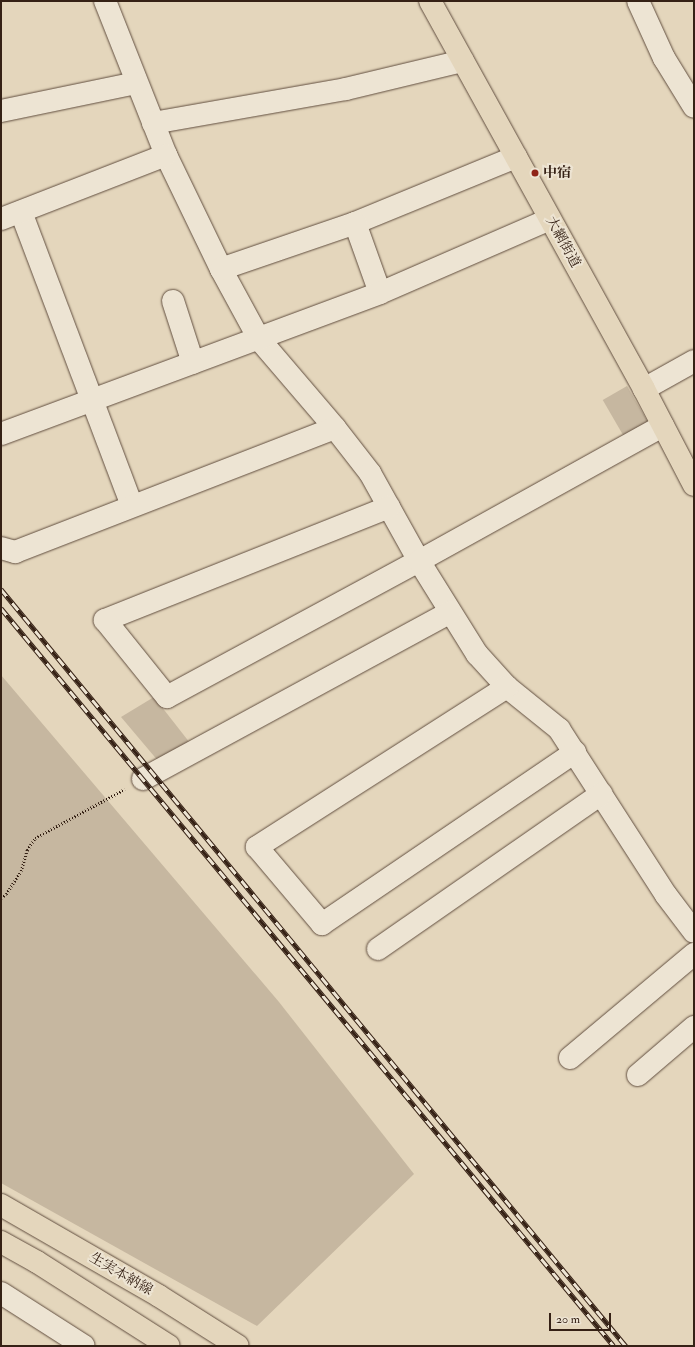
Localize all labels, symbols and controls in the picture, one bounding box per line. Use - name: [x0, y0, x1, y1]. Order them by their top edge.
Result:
- place label: 中宿: [543, 165, 571, 181]
- marker: 中宿: [530, 168, 540, 178]
- street label: 大網街道: [542, 213, 584, 271]
- street label: 生実本納線: [86, 1249, 156, 1299]
- scale bar: [551, 1305, 613, 1331]
- text: 20 m: [556, 1312, 580, 1327]

